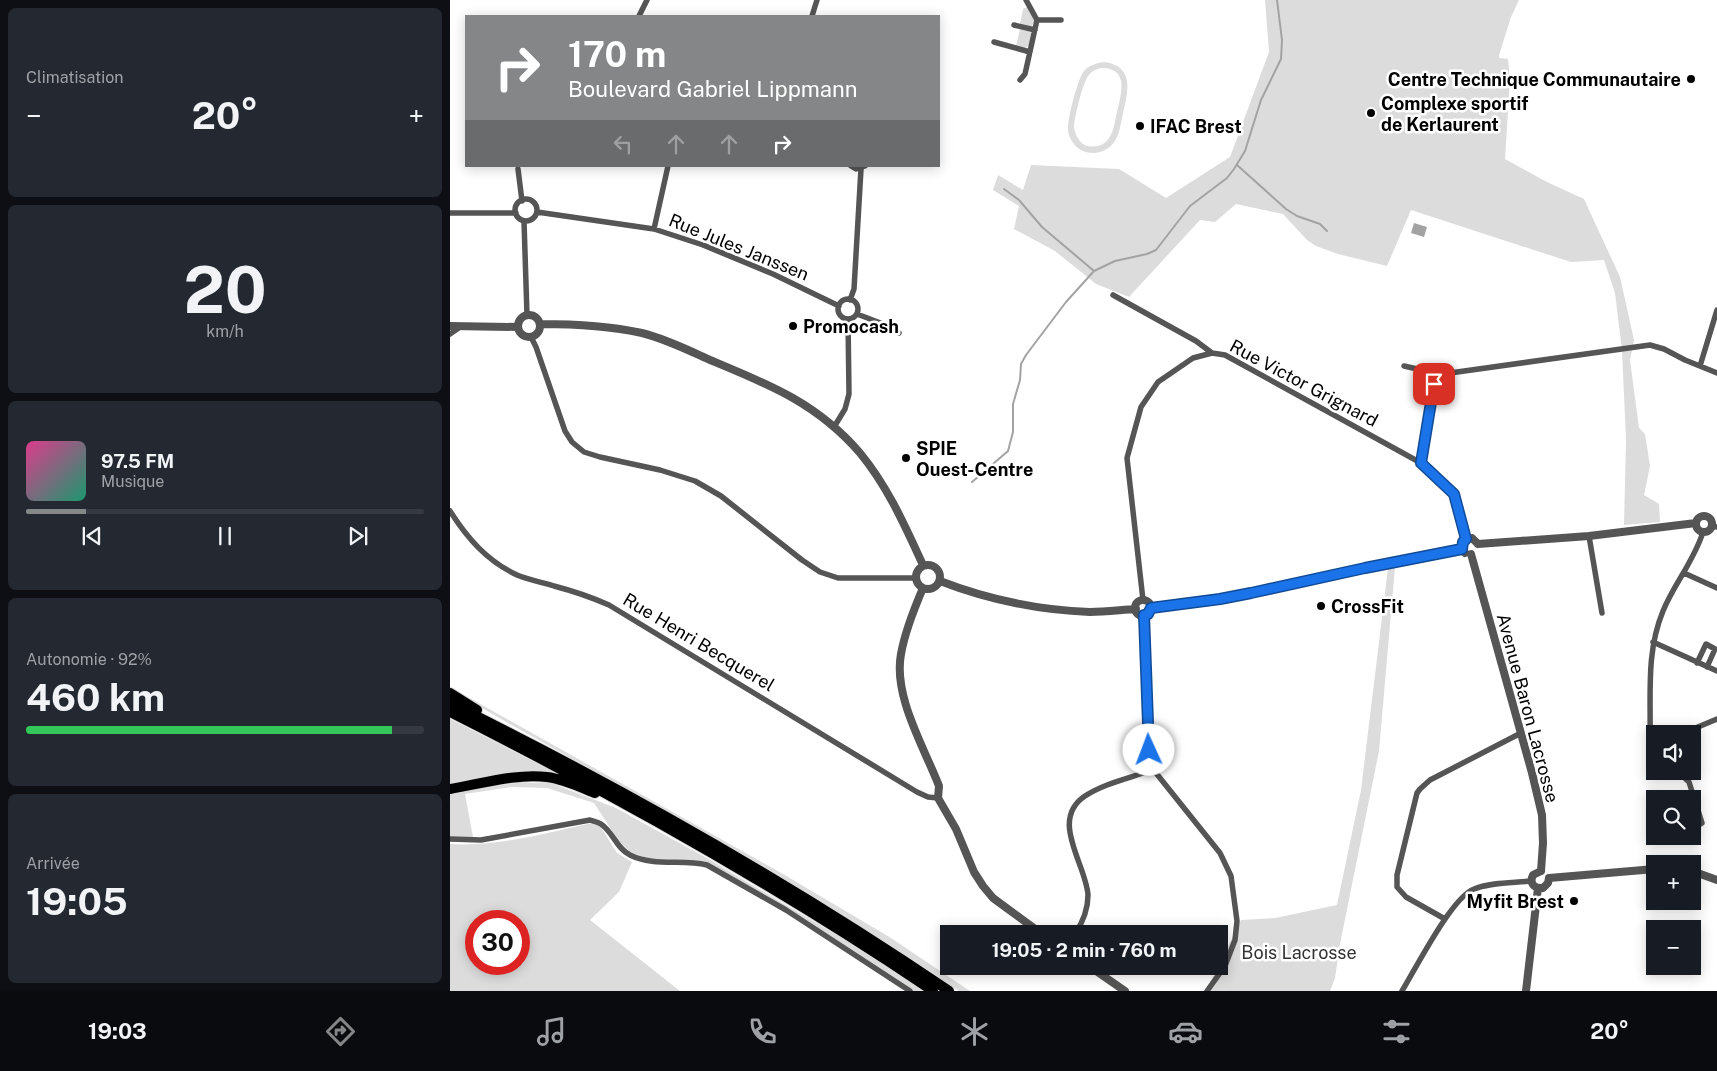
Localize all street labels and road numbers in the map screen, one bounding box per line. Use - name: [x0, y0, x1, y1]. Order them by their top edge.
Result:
- street label: Rue Jules Janssen: [666, 209, 812, 285]
- street label: Rue Victor Grignard: [1226, 335, 1382, 431]
- street label: Rue Henri Becquerel: [619, 588, 779, 696]
- street label: Avenue Baron Lacrosse: [1493, 611, 1563, 805]

